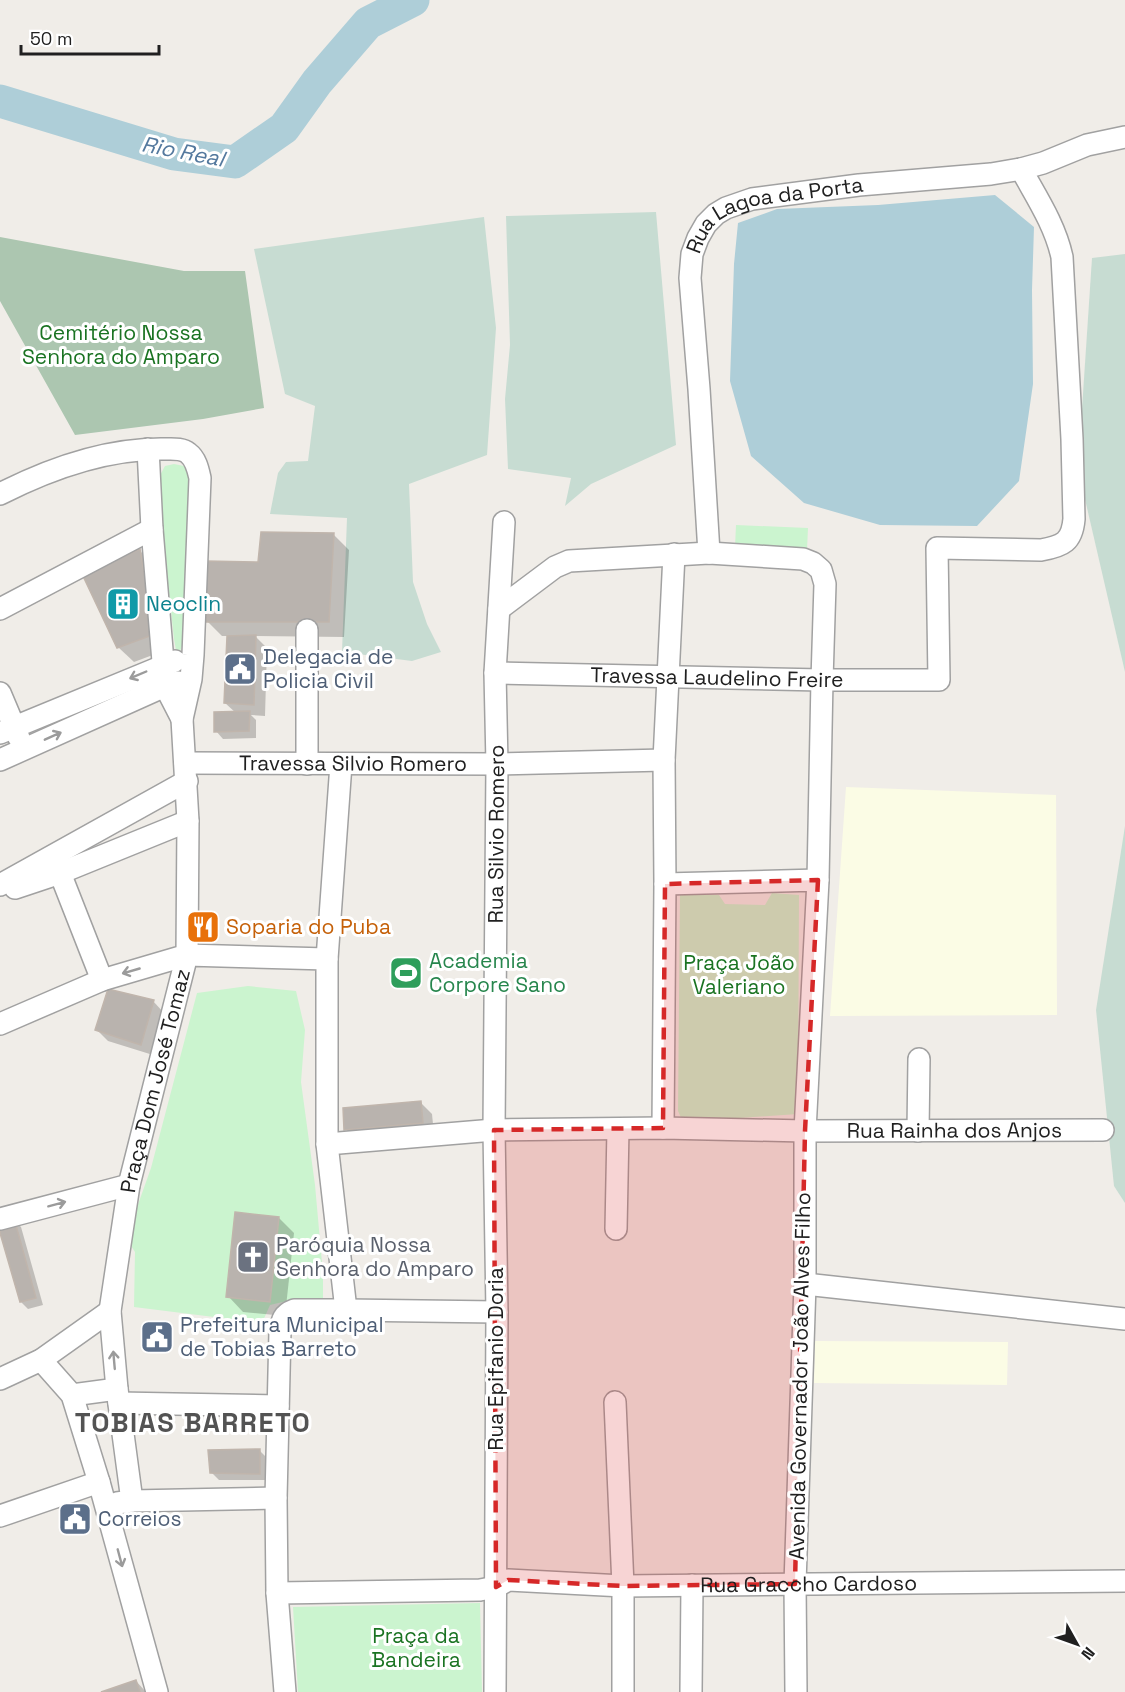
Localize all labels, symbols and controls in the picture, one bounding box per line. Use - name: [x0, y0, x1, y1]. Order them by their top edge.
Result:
- scale bar: [21, 18, 159, 56]
- text: 50 m: [30, 27, 72, 50]
- water label: Rio Real: [139, 129, 229, 173]
- street label: Rua Lagoa da Porta: [680, 171, 865, 257]
- park label: Cemitério Nossa Senhora do Amparo: [22, 319, 220, 370]
- building icon: Neoclin: [105, 586, 141, 622]
- place label: Neoclin: [146, 590, 221, 617]
- place label: Delegacia de Policia Civil: [263, 643, 393, 694]
- public building icon: Delegacia de Policia Civil: [222, 651, 258, 687]
- street label: Travessa Laudelino Freire: [590, 661, 843, 693]
- one-way arrow: [129, 670, 148, 681]
- one-way arrow: [44, 729, 62, 741]
- street label: Rua Silvio Romero: [482, 744, 510, 924]
- street label: Travessa Silvio Romero: [239, 749, 467, 777]
- restaurant icon: Soparia do Puba: [185, 909, 221, 945]
- place label: Soparia do Puba: [226, 913, 391, 940]
- place label: Academia Corpore Sano: [429, 947, 566, 998]
- park label: Praça João Valeriano: [683, 949, 795, 1000]
- sports icon: Academia Corpore Sano: [388, 955, 424, 991]
- street label: Praça Dom José Tomaz: [114, 966, 196, 1195]
- one-way arrow: [122, 966, 141, 977]
- street label: Rua Rainha dos Anjos: [847, 1116, 1062, 1144]
- street label: Avenida Governador João Alves Filho: [783, 1192, 816, 1560]
- one-way arrow: [47, 1198, 66, 1210]
- place label: Paróquia Nossa Senhora do Amparo: [276, 1231, 474, 1282]
- church icon: Paróquia Nossa Senhora do Amparo: [235, 1239, 271, 1275]
- street label: Rua Epifanio Doria: [482, 1267, 509, 1451]
- place label: Prefeitura Municipal de Tobias Barreto: [180, 1311, 384, 1362]
- public building icon: Prefeitura Municipal de Tobias Barreto: [139, 1319, 175, 1355]
- one-way arrow: [108, 1351, 119, 1371]
- district label: TOBIAS BARRETO: [75, 1405, 311, 1440]
- public building icon: Correios: [57, 1501, 93, 1537]
- place label: Correios: [98, 1505, 182, 1532]
- one-way arrow: [114, 1548, 126, 1567]
- street label: Rua Graccho Cardoso: [700, 1569, 917, 1598]
- north arrow: [1047, 1614, 1107, 1674]
- park label: Praça da Bandeira: [371, 1622, 461, 1673]
- text: N: [1077, 1642, 1100, 1664]

